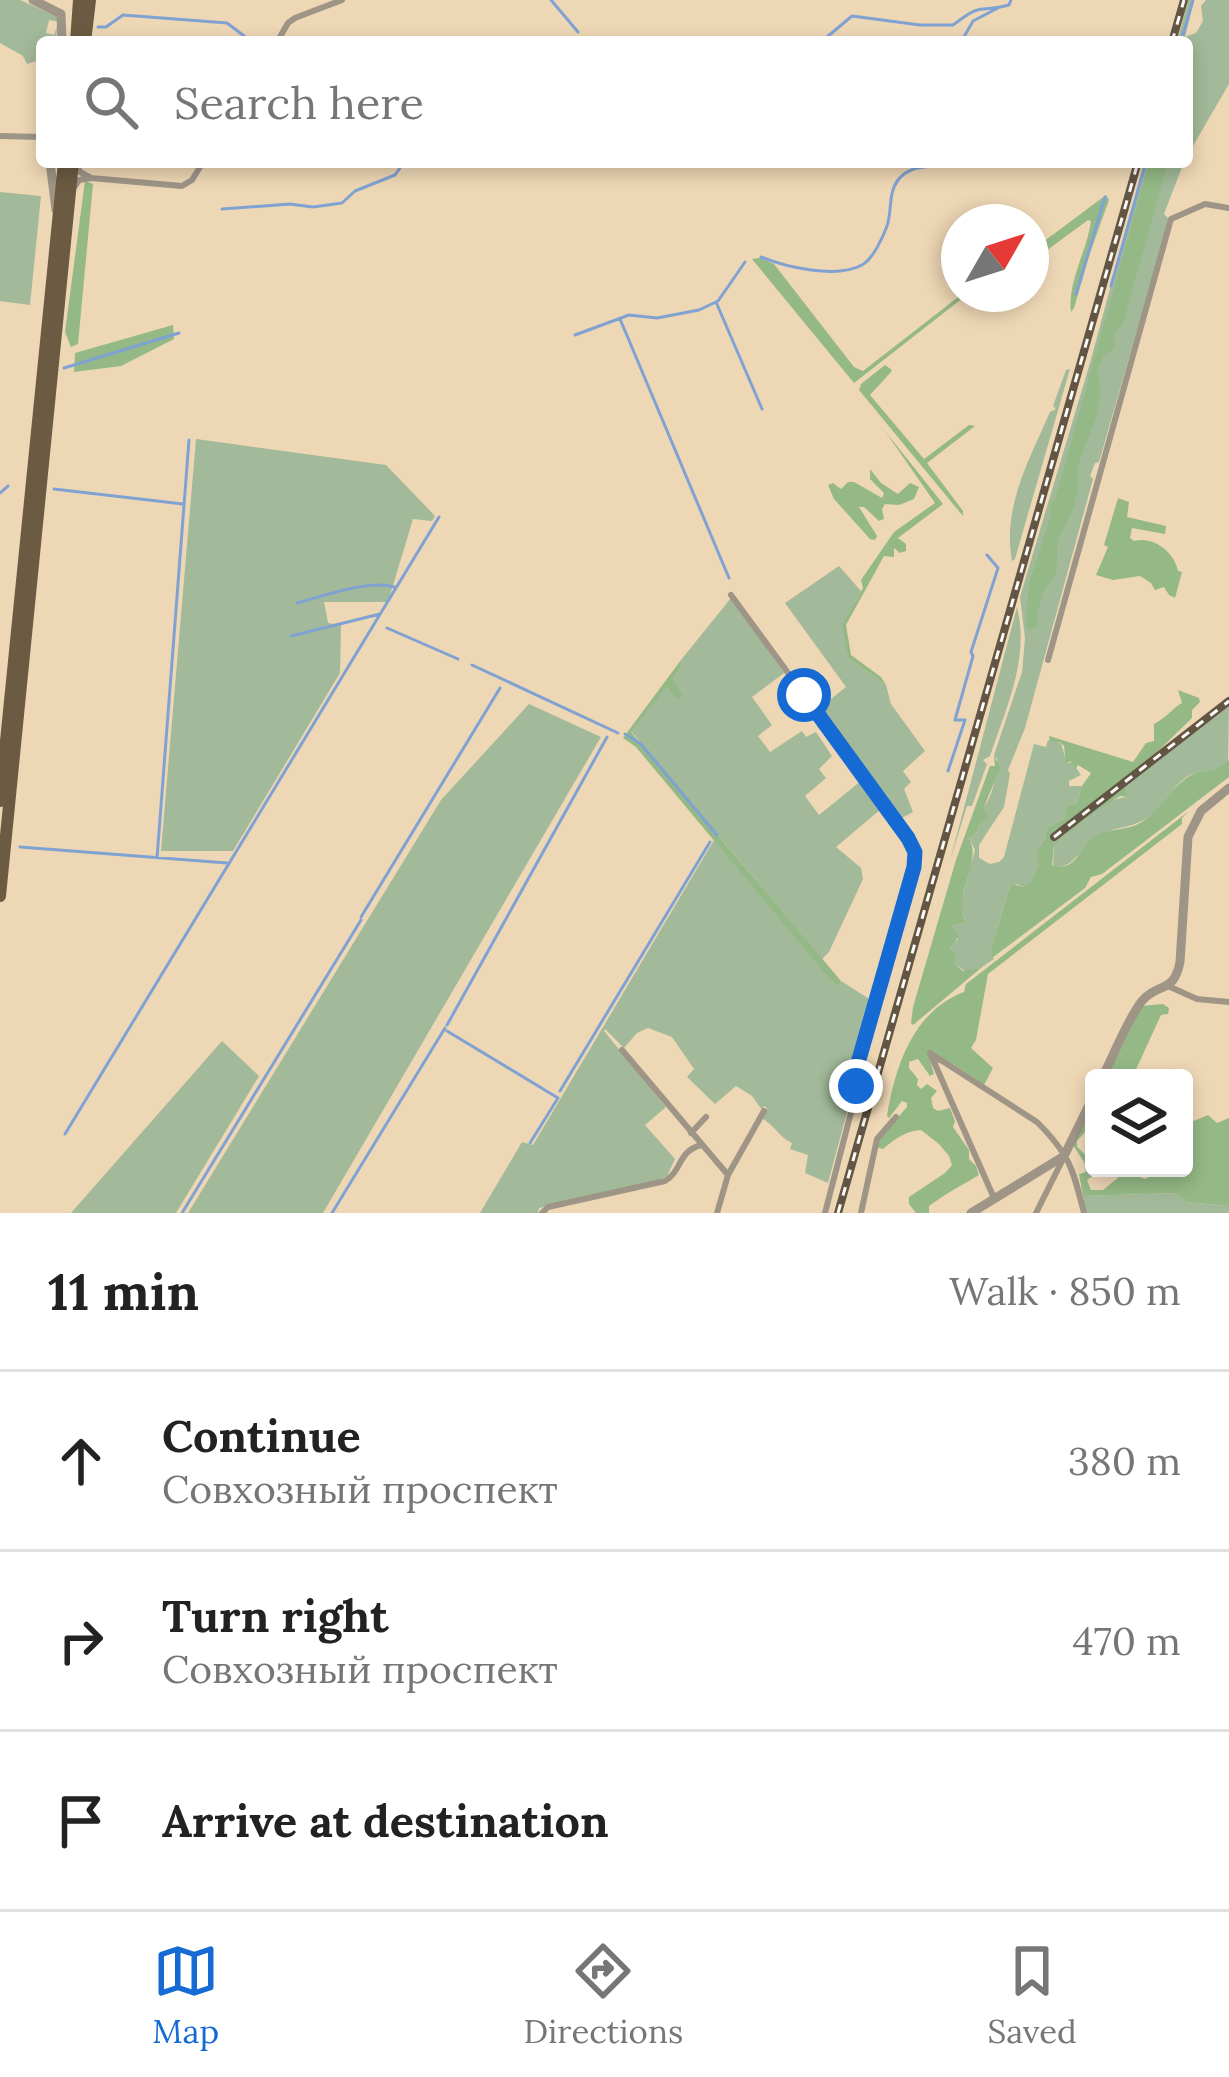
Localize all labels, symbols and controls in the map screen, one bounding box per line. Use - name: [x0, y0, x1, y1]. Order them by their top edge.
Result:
- search box: [36, 36, 1193, 168]
- icon: search: [78, 69, 144, 135]
- text: Search here: [174, 74, 424, 131]
- north arrow: [941, 204, 1049, 312]
- route start: [777, 668, 831, 722]
- route end: [829, 1059, 883, 1113]
- map controls: [1085, 1069, 1193, 1177]
- button: layers: [1085, 1069, 1193, 1177]
- text: 11 min: [48, 1259, 199, 1324]
- text: Walk · 850 m: [949, 1266, 1181, 1316]
- text: Continue: [162, 1407, 361, 1464]
- icon: ahead: [48, 1428, 114, 1494]
- text: 380 m: [1068, 1436, 1181, 1486]
- text: Совхозный проспект: [162, 1464, 558, 1514]
- text: Turn right: [162, 1587, 389, 1644]
- icon: right: [48, 1608, 114, 1674]
- text: 470 m: [1073, 1616, 1181, 1666]
- text: Совхозный проспект: [162, 1644, 558, 1694]
- icon: arrive: [48, 1788, 114, 1854]
- text: Arrive at destination: [162, 1792, 609, 1849]
- tab: Map: [152, 1938, 219, 2052]
- tab: Directions: [524, 1938, 683, 2052]
- tab: Saved: [988, 1938, 1077, 2052]

